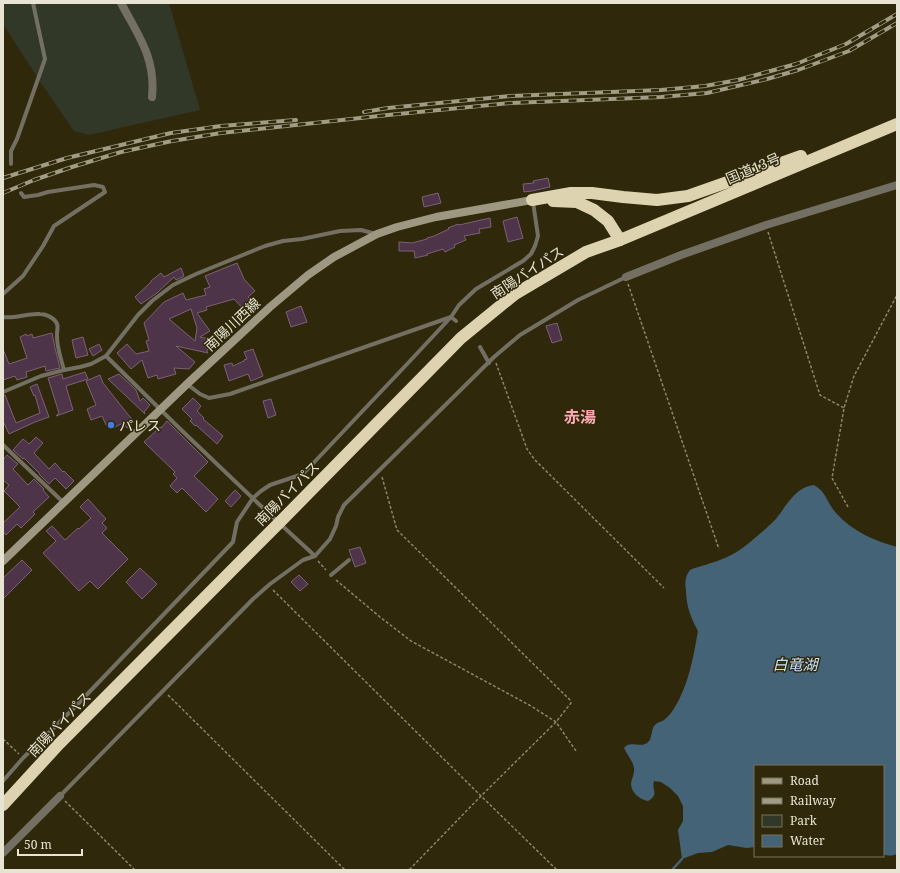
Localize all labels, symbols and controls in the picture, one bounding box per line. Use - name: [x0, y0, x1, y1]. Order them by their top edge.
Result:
- street label: 国道13号: [723, 148, 783, 188]
- street label: 南陽バイパス: [487, 241, 567, 303]
- street label: 南陽川西線: [200, 293, 264, 355]
- district label: 赤湯: [564, 406, 596, 428]
- place label: パレス: [119, 416, 161, 435]
- marker: パレス: [106, 420, 116, 430]
- street label: 南陽バイパス: [251, 457, 323, 529]
- water label: 白竜湖: [772, 654, 819, 674]
- street label: 南陽バイパス: [23, 687, 95, 761]
- legend: [754, 765, 884, 857]
- text: Road: [790, 772, 820, 789]
- text: Railway: [790, 792, 836, 809]
- text: Park: [790, 812, 818, 829]
- scale bar: [18, 831, 82, 857]
- text: Water: [790, 832, 825, 849]
- text: 50 m: [24, 836, 52, 853]

